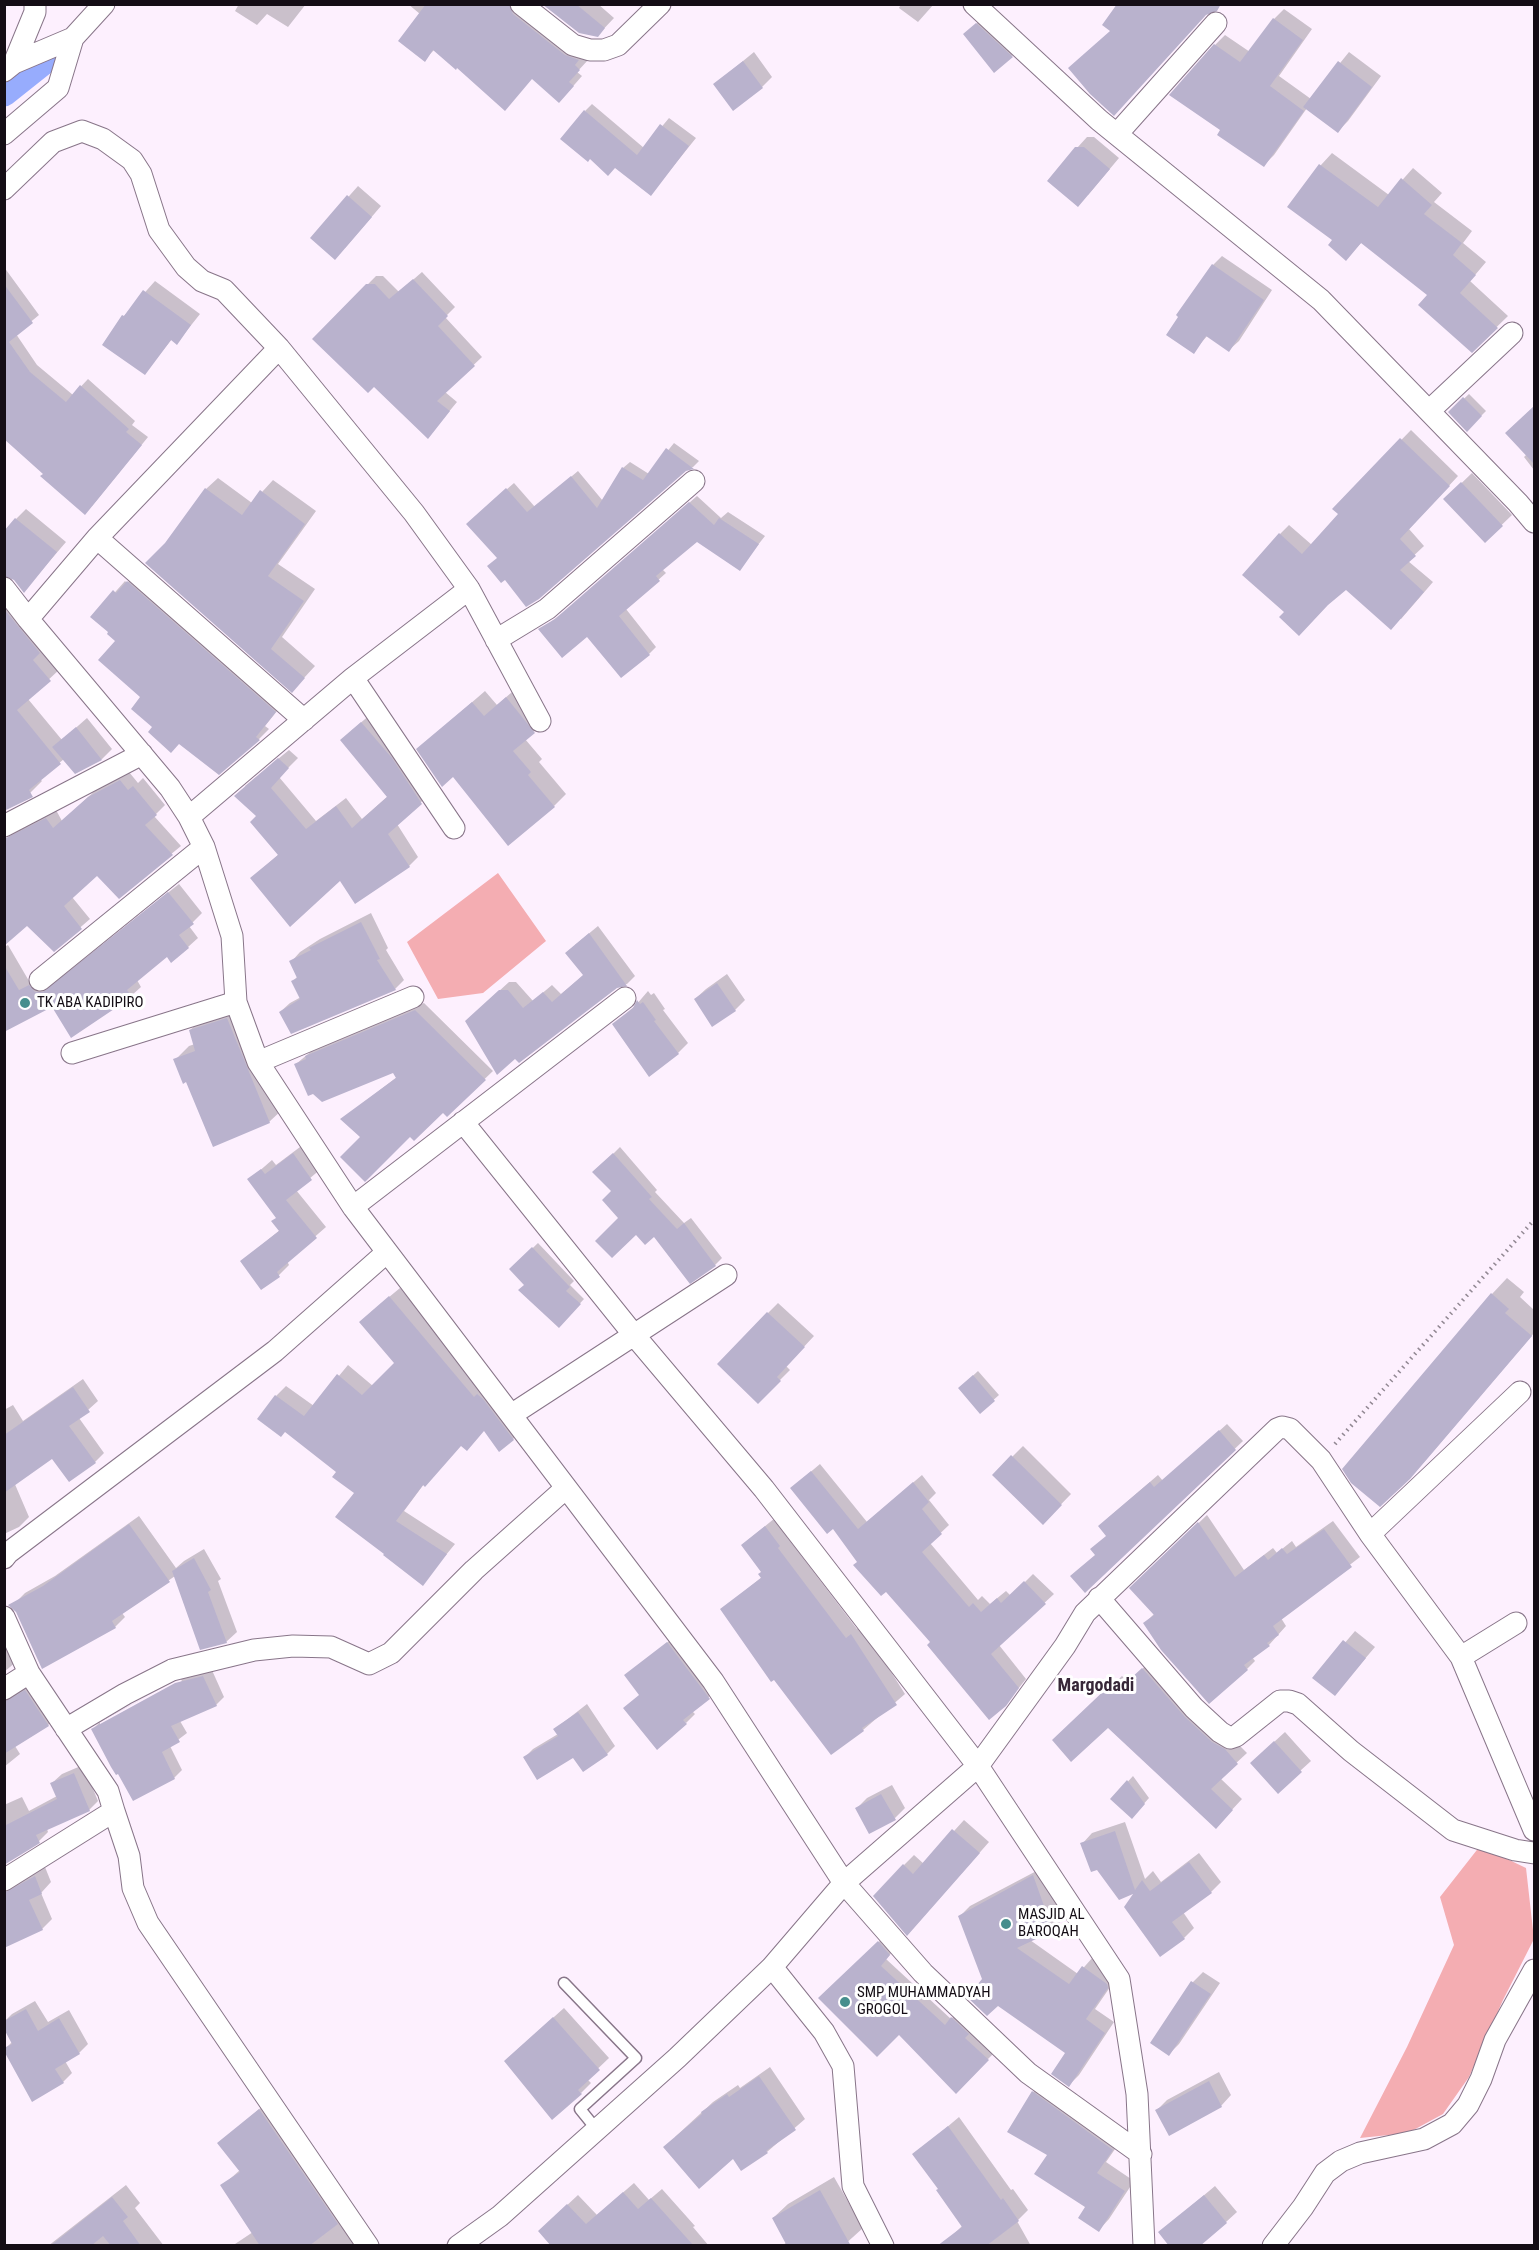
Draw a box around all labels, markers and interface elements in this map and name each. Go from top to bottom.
place label: TK ABA KADIPIRO [37,994,144,1012]
marker: TK ABA KADIPIRO [18,996,32,1010]
district label: Margodadi [1058,1675,1134,1697]
place label: MASJID AL BAROQAH [1018,1906,1085,1941]
marker: MASJID AL BAROQAH [999,1917,1013,1931]
place label: SMP MUHAMMADYAH GROGOL [857,1984,991,2019]
marker: SMP MUHAMMADYAH GROGOL [838,1995,852,2009]

